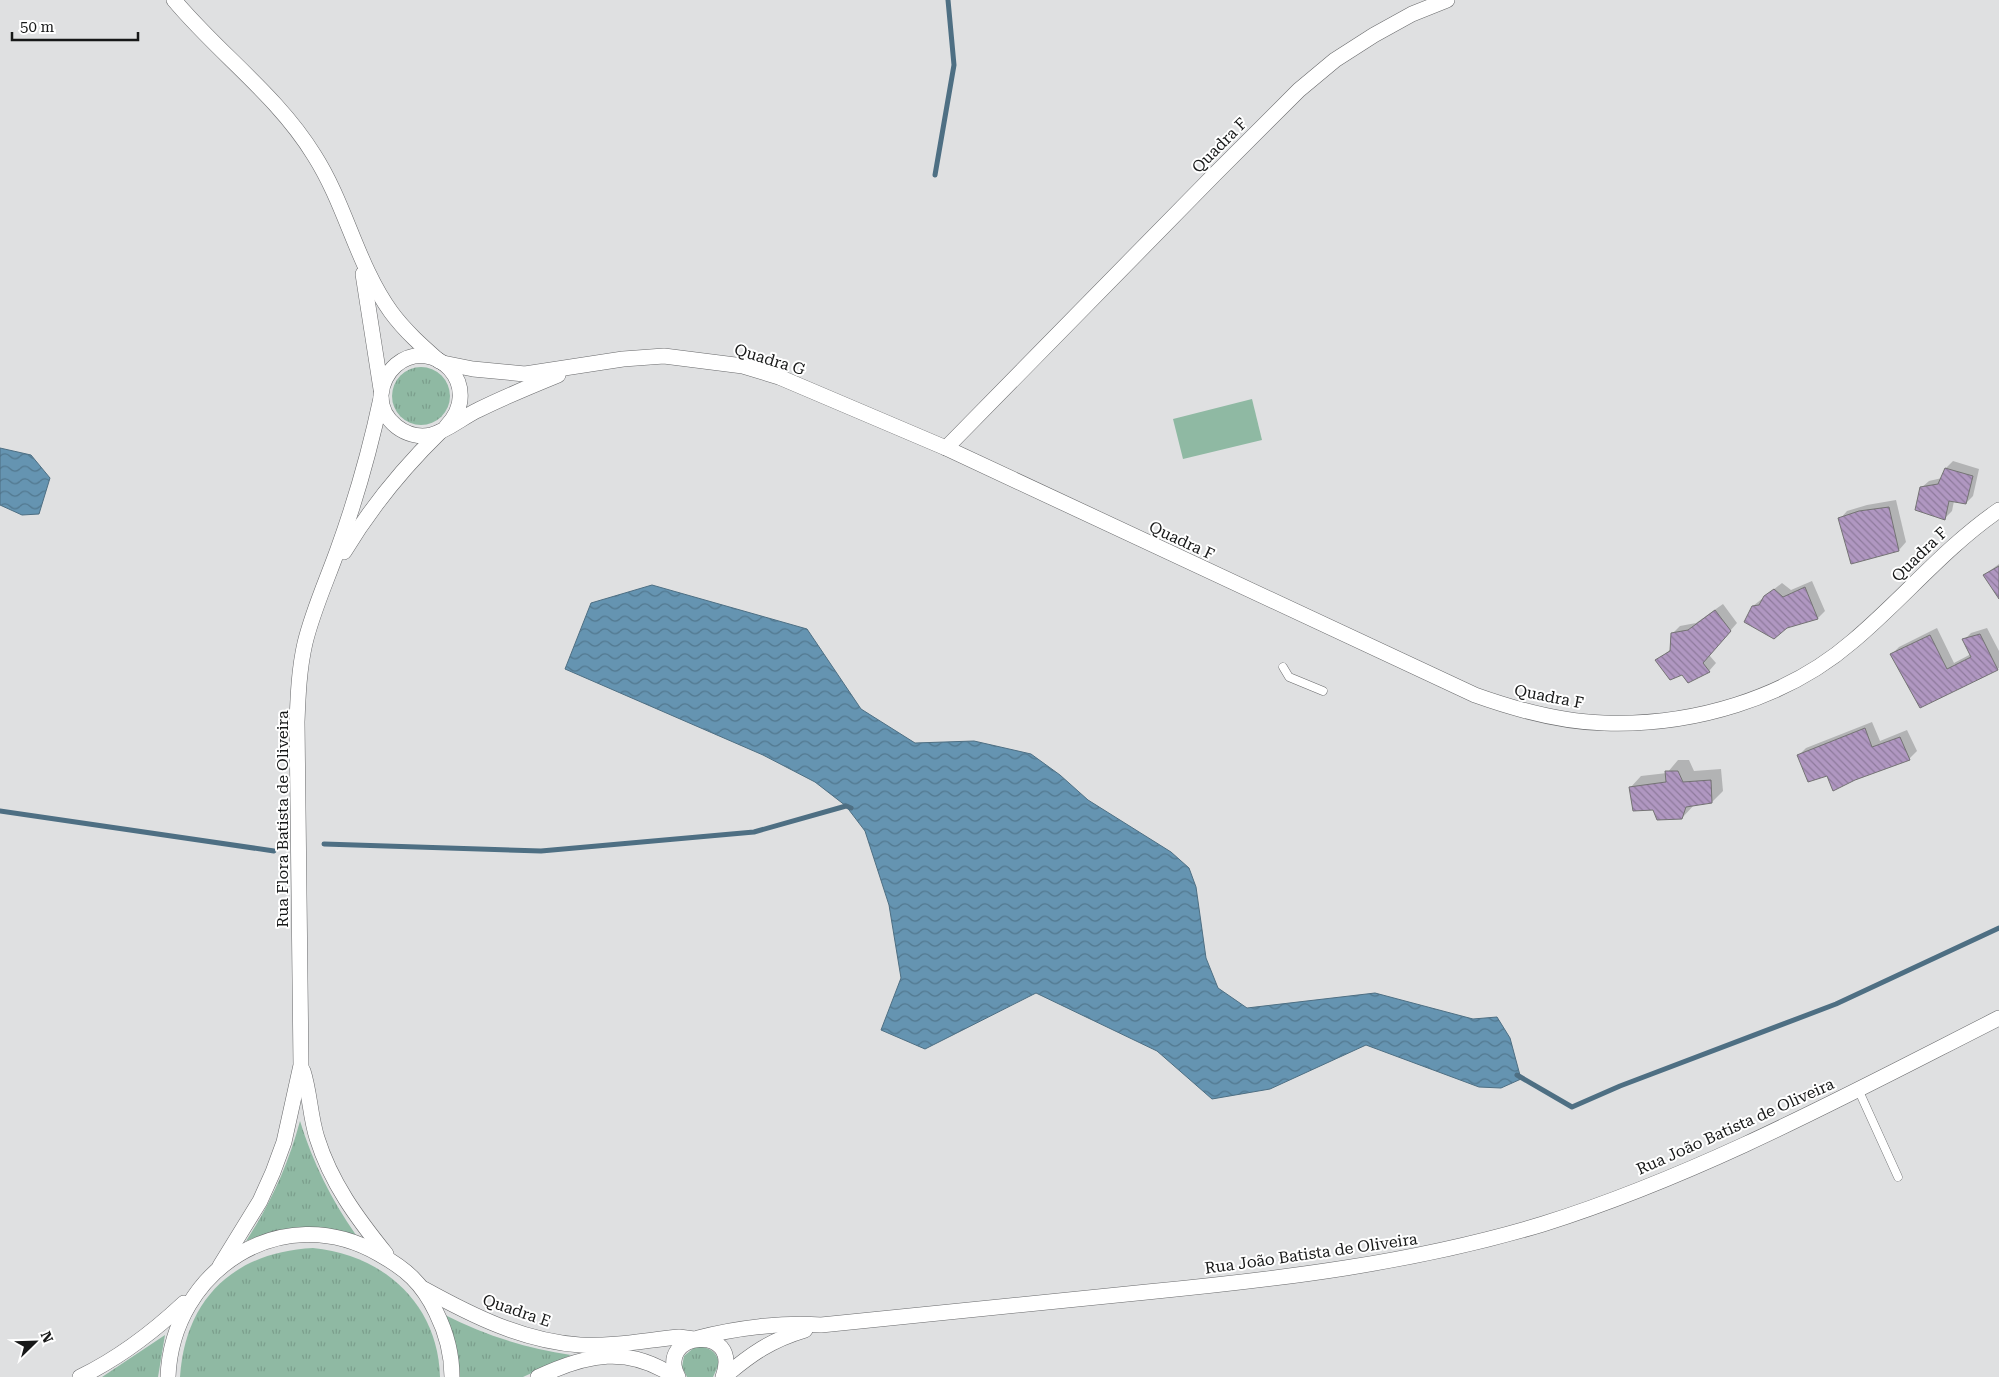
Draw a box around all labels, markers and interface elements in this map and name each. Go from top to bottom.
scale bar [12,10,139,42]
text: 50 m [20,18,55,36]
street label: Quadra F [1188,114,1251,177]
street label: Quadra G [732,340,808,379]
street label: Quadra F [1146,517,1218,564]
street label: Quadra F [1887,523,1951,586]
street label: Quadra F [1513,680,1585,713]
street label: Rua Flora Batista de Oliveira [273,710,292,928]
street label: Rua João Batista de Oliveira [1633,1074,1837,1179]
street label: Rua João Batista de Oliveira [1203,1229,1419,1278]
street label: Quadra E [480,1290,553,1331]
north arrow [10,1317,60,1367]
text: N [37,1329,57,1345]

